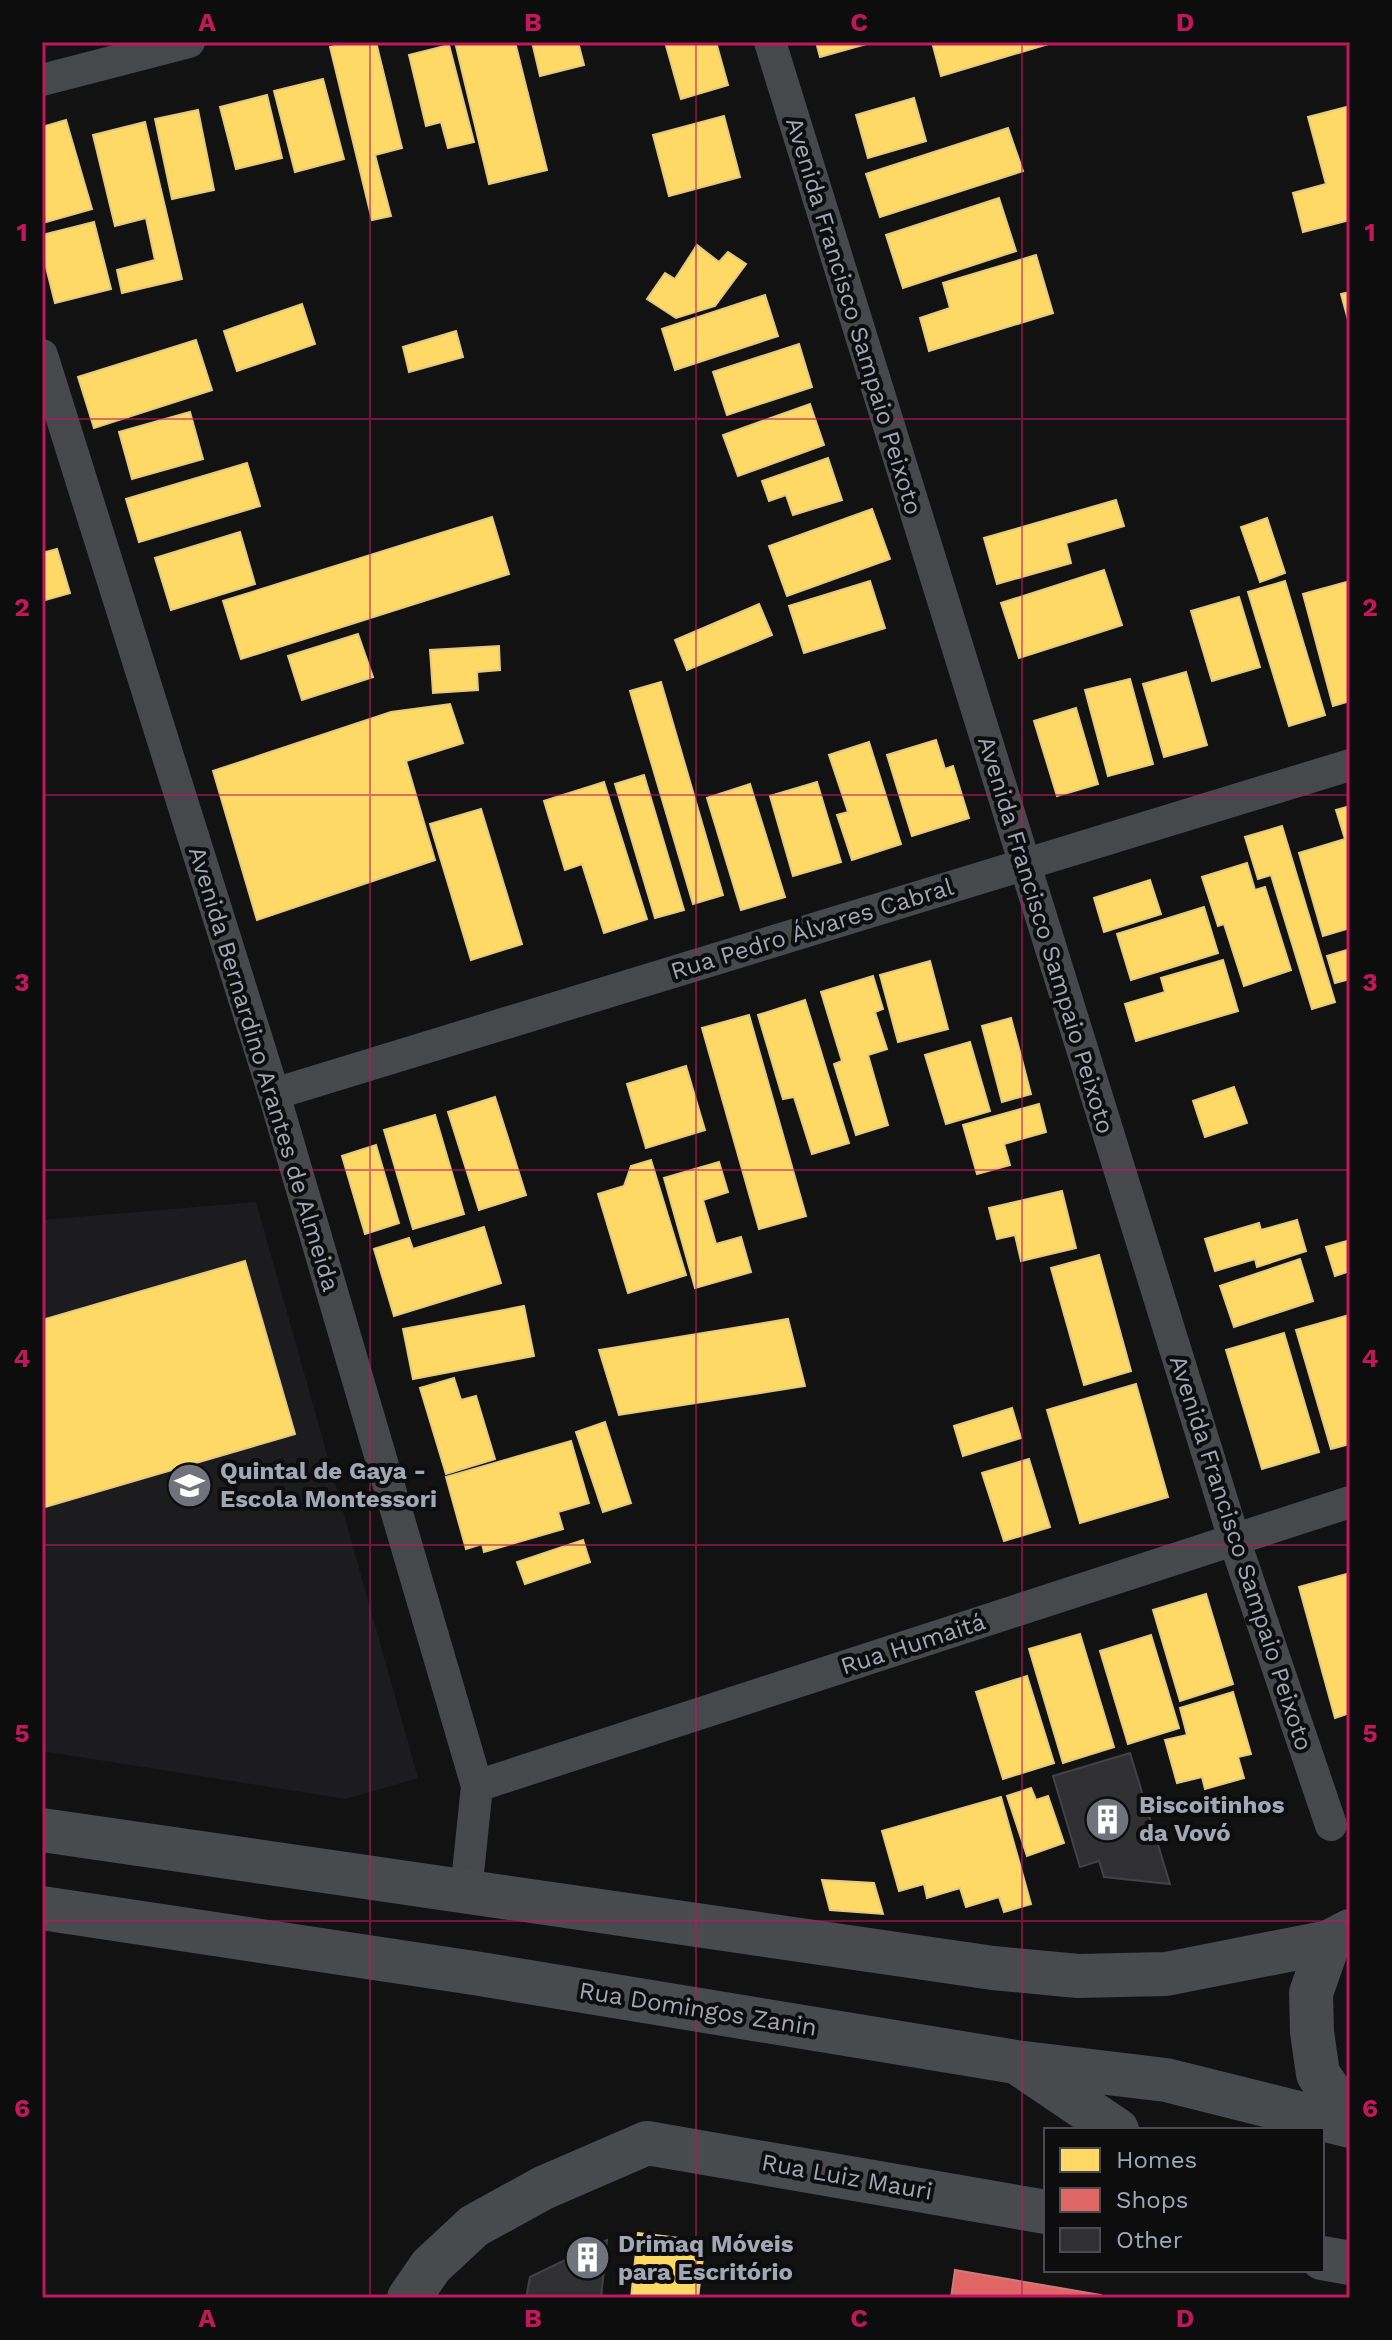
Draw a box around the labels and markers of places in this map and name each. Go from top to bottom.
place label: Quintal de Gaya - Escola Montessori [220,1457,437,1513]
school or university icon: Quintal de Gaya - Escola Montessori [165,1461,213,1509]
place label: Biscoitinhos da Vovó [1139,1791,1285,1847]
building icon: Biscoitinhos da Vovó [1084,1795,1132,1843]
place label: Drimaq Móveis para Escritório [618,2230,794,2286]
building icon: Drimaq Móveis para Escritório [563,2234,611,2282]

